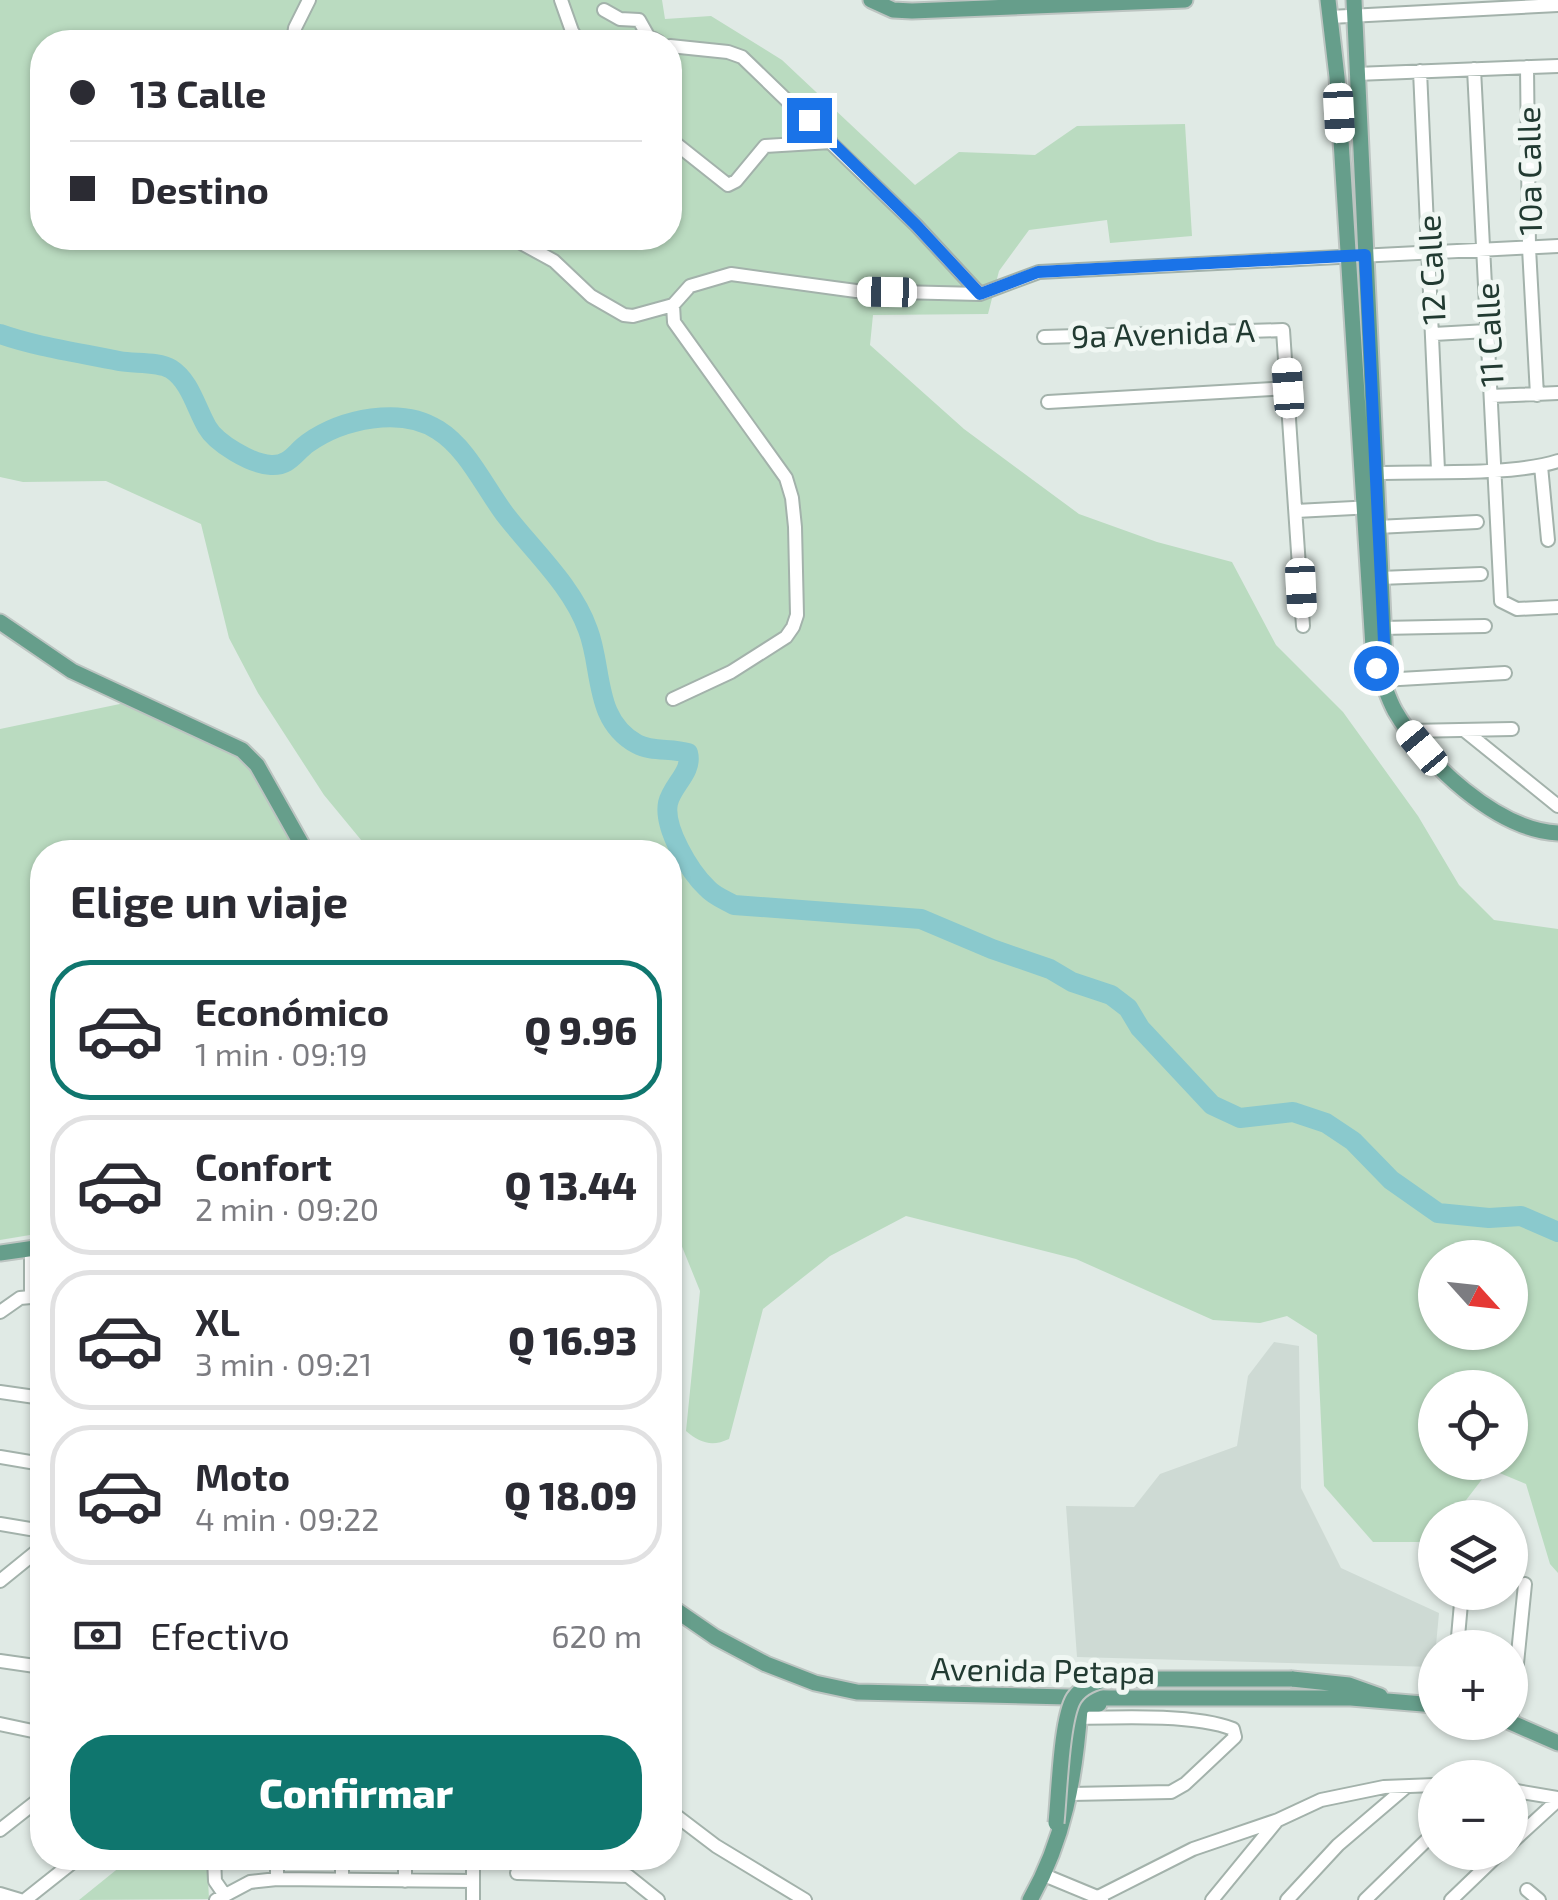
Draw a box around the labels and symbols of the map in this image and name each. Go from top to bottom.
car [1322,82,1356,144]
route end [787,98,832,143]
street label: 10a Calle [1508,106,1548,236]
street label: 12 Calle [1408,214,1452,326]
car [857,276,917,308]
street label: 11 Calle [1466,282,1510,388]
street label: 9a Avenida A [1070,310,1256,354]
car [1271,357,1305,419]
car [1284,557,1318,619]
route start [1354,646,1399,691]
car [1391,715,1453,781]
north arrow [1418,1240,1528,1350]
street label: Avenida Petapa [930,1648,1156,1690]

